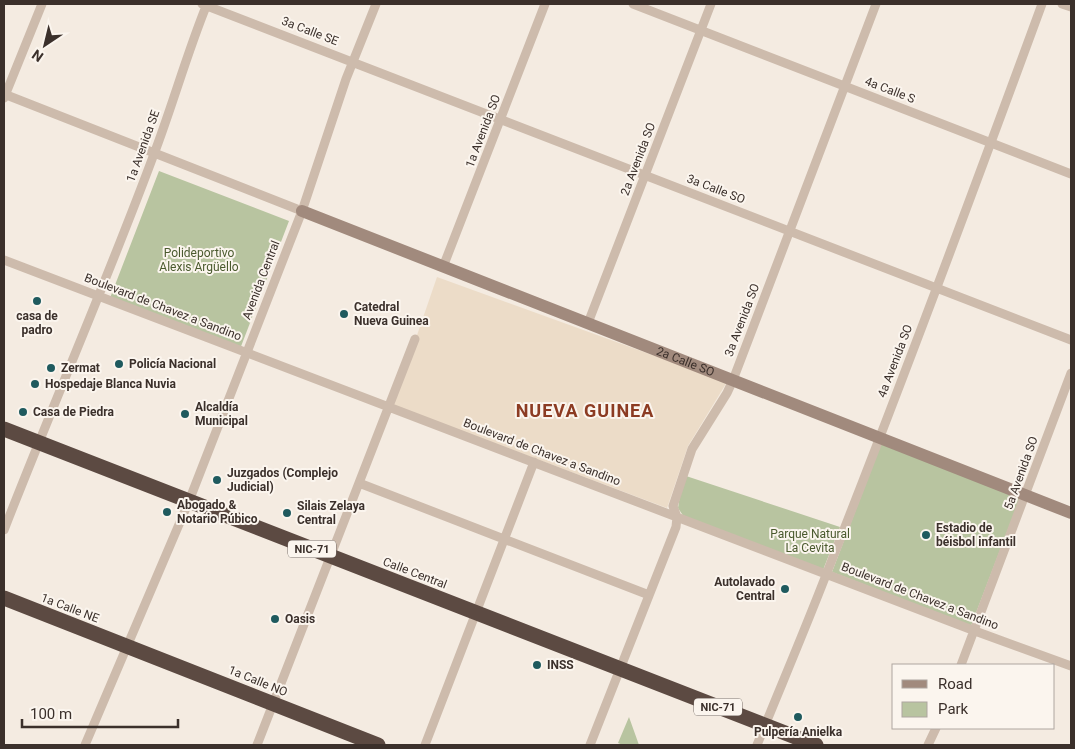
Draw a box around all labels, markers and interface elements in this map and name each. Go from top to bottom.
street label: 3a Calle SE [280,14,341,48]
north arrow [20,20,70,70]
text: N [29,46,46,65]
street label: 4a Calle S [863,74,917,106]
street label: 1a Avenida SO [463,93,503,169]
street label: 1a Avenida SE [123,108,163,184]
street label: 2a Avenida SO [618,121,658,197]
street label: 3a Calle SO [685,172,747,206]
street label: Avenida Central [240,239,282,321]
park label: Polideportivo Alexis Argüello [159,246,239,274]
street label: Boulevard de Chavez a Sandino [83,271,244,344]
street label: 3a Avenida SO [722,282,762,358]
marker: casa de padro [31,295,43,307]
place label: Catedral Nueva Guinea [354,300,429,328]
marker: Catedral Nueva Guinea [338,308,350,320]
place label: casa de padro [16,309,58,337]
street label: 4a Avenida SO [875,323,915,399]
street label: 2a Calle SO [654,344,717,379]
place label: Policía Nacional [129,357,216,371]
marker: Policía Nacional [113,358,125,370]
place label: Zermat [61,361,100,375]
marker: Zermat [45,362,57,374]
place label: Hospedaje Blanca Nuvia [45,377,176,391]
marker: Hospedaje Blanca Nuvia [29,378,41,390]
place label: Alcaldía Municipal [195,400,248,428]
district label: NUEVA GUINEA [516,400,654,421]
place label: Casa de Piedra [33,405,114,419]
marker: Casa de Piedra [17,406,29,418]
marker: Alcaldía Municipal [179,408,191,420]
street label: Boulevard de Chavez a Sandino [462,416,623,489]
street label: 5a Avenida SO [1001,434,1041,512]
place label: Juzgados (Complejo Judicial) [227,466,338,494]
marker: Juzgados (Complejo Judicial) [211,474,223,486]
place label: Abogado & Notario Púbico [177,498,258,526]
place label: Silais Zelaya Central [297,499,366,527]
marker: Abogado & Notario Púbico [161,506,173,518]
marker: Silais Zelaya Central [281,507,293,519]
place label: Estadio de béisbol infantil [936,521,1016,549]
park label: Parque Natural La Cevita [770,527,850,555]
marker: Estadio de béisbol infantil [920,529,932,541]
road number: NIC-71 [288,540,336,558]
street label: Calle Central [381,554,449,592]
street label: Boulevard de Chavez a Sandino [840,560,1001,633]
place label: Autolavado Central [714,575,775,603]
marker: Autolavado Central [779,583,791,595]
street label: 1a Calle NE [39,591,101,626]
place label: Oasis [285,612,315,626]
marker: Oasis [269,613,281,625]
place label: INSS [547,658,574,672]
marker: INSS [531,659,543,671]
street label: 1a Calle NO [226,663,290,699]
legend [892,664,1055,729]
text: Road [938,675,972,693]
scale bar [22,696,179,728]
road number: NIC-71 [694,699,742,716]
text: Park [938,700,969,718]
text: 100 m [30,705,72,723]
marker: Pulpería Anielka [792,711,804,723]
place label: Pulpería Anielka [754,725,843,739]

